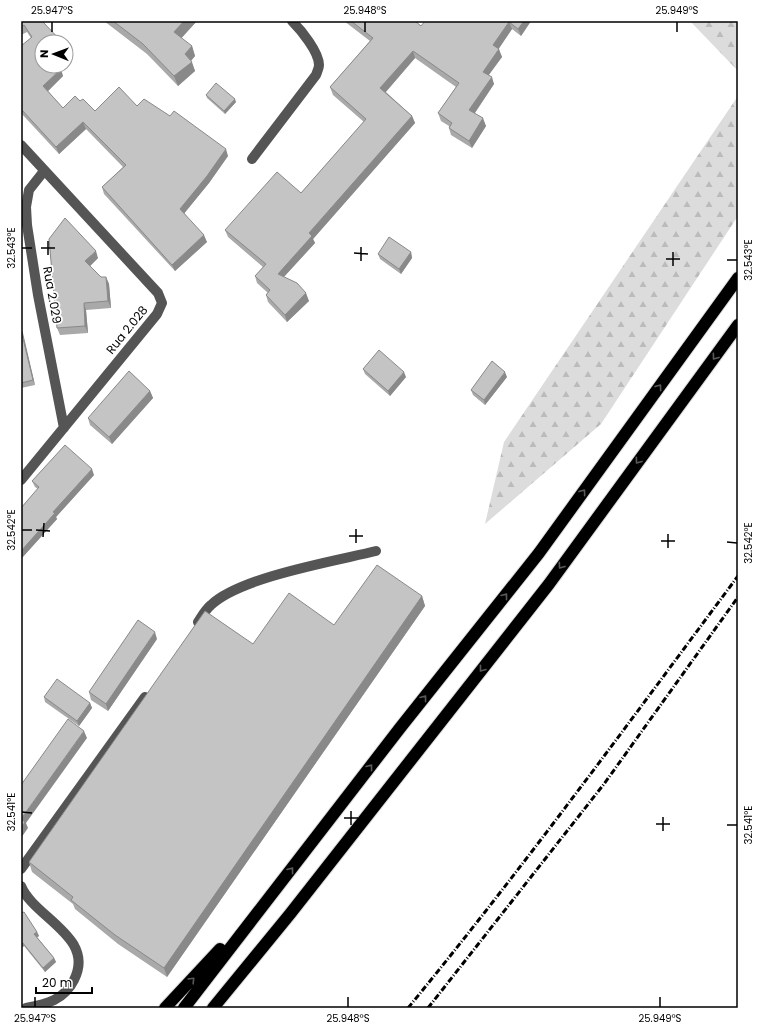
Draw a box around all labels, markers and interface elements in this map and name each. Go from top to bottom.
text: 25.947°S [31,3,73,18]
text: 25.948°S [344,3,387,18]
text: 25.949°S [656,3,699,18]
north arrow [34,34,74,74]
text: N [36,50,52,58]
text: 32.543°E [4,227,19,269]
text: 32.543°E [741,239,756,281]
street label: Rua 2.029 [39,265,66,325]
street label: Rua 2.028 [102,302,151,357]
one-way arrow [713,352,720,359]
one-way arrow [654,384,661,391]
one-way arrow [636,457,643,464]
one-way arrow [578,489,586,496]
text: 32.542°E [4,509,19,551]
text: 32.542°E [741,522,756,564]
one-way arrow [559,562,566,569]
one-way arrow [500,593,507,600]
one-way arrow [480,665,487,672]
one-way arrow [419,695,426,702]
one-way arrow [365,764,372,771]
text: 32.541°E [4,793,19,831]
text: 32.541°E [741,806,756,844]
one-way arrow [286,867,293,874]
scale bar [36,969,92,995]
text: 20 m [42,974,72,991]
one-way arrow [187,977,194,985]
text: 25.947°S [14,1011,56,1026]
text: 25.948°S [327,1011,370,1026]
text: 25.949°S [639,1011,682,1026]

